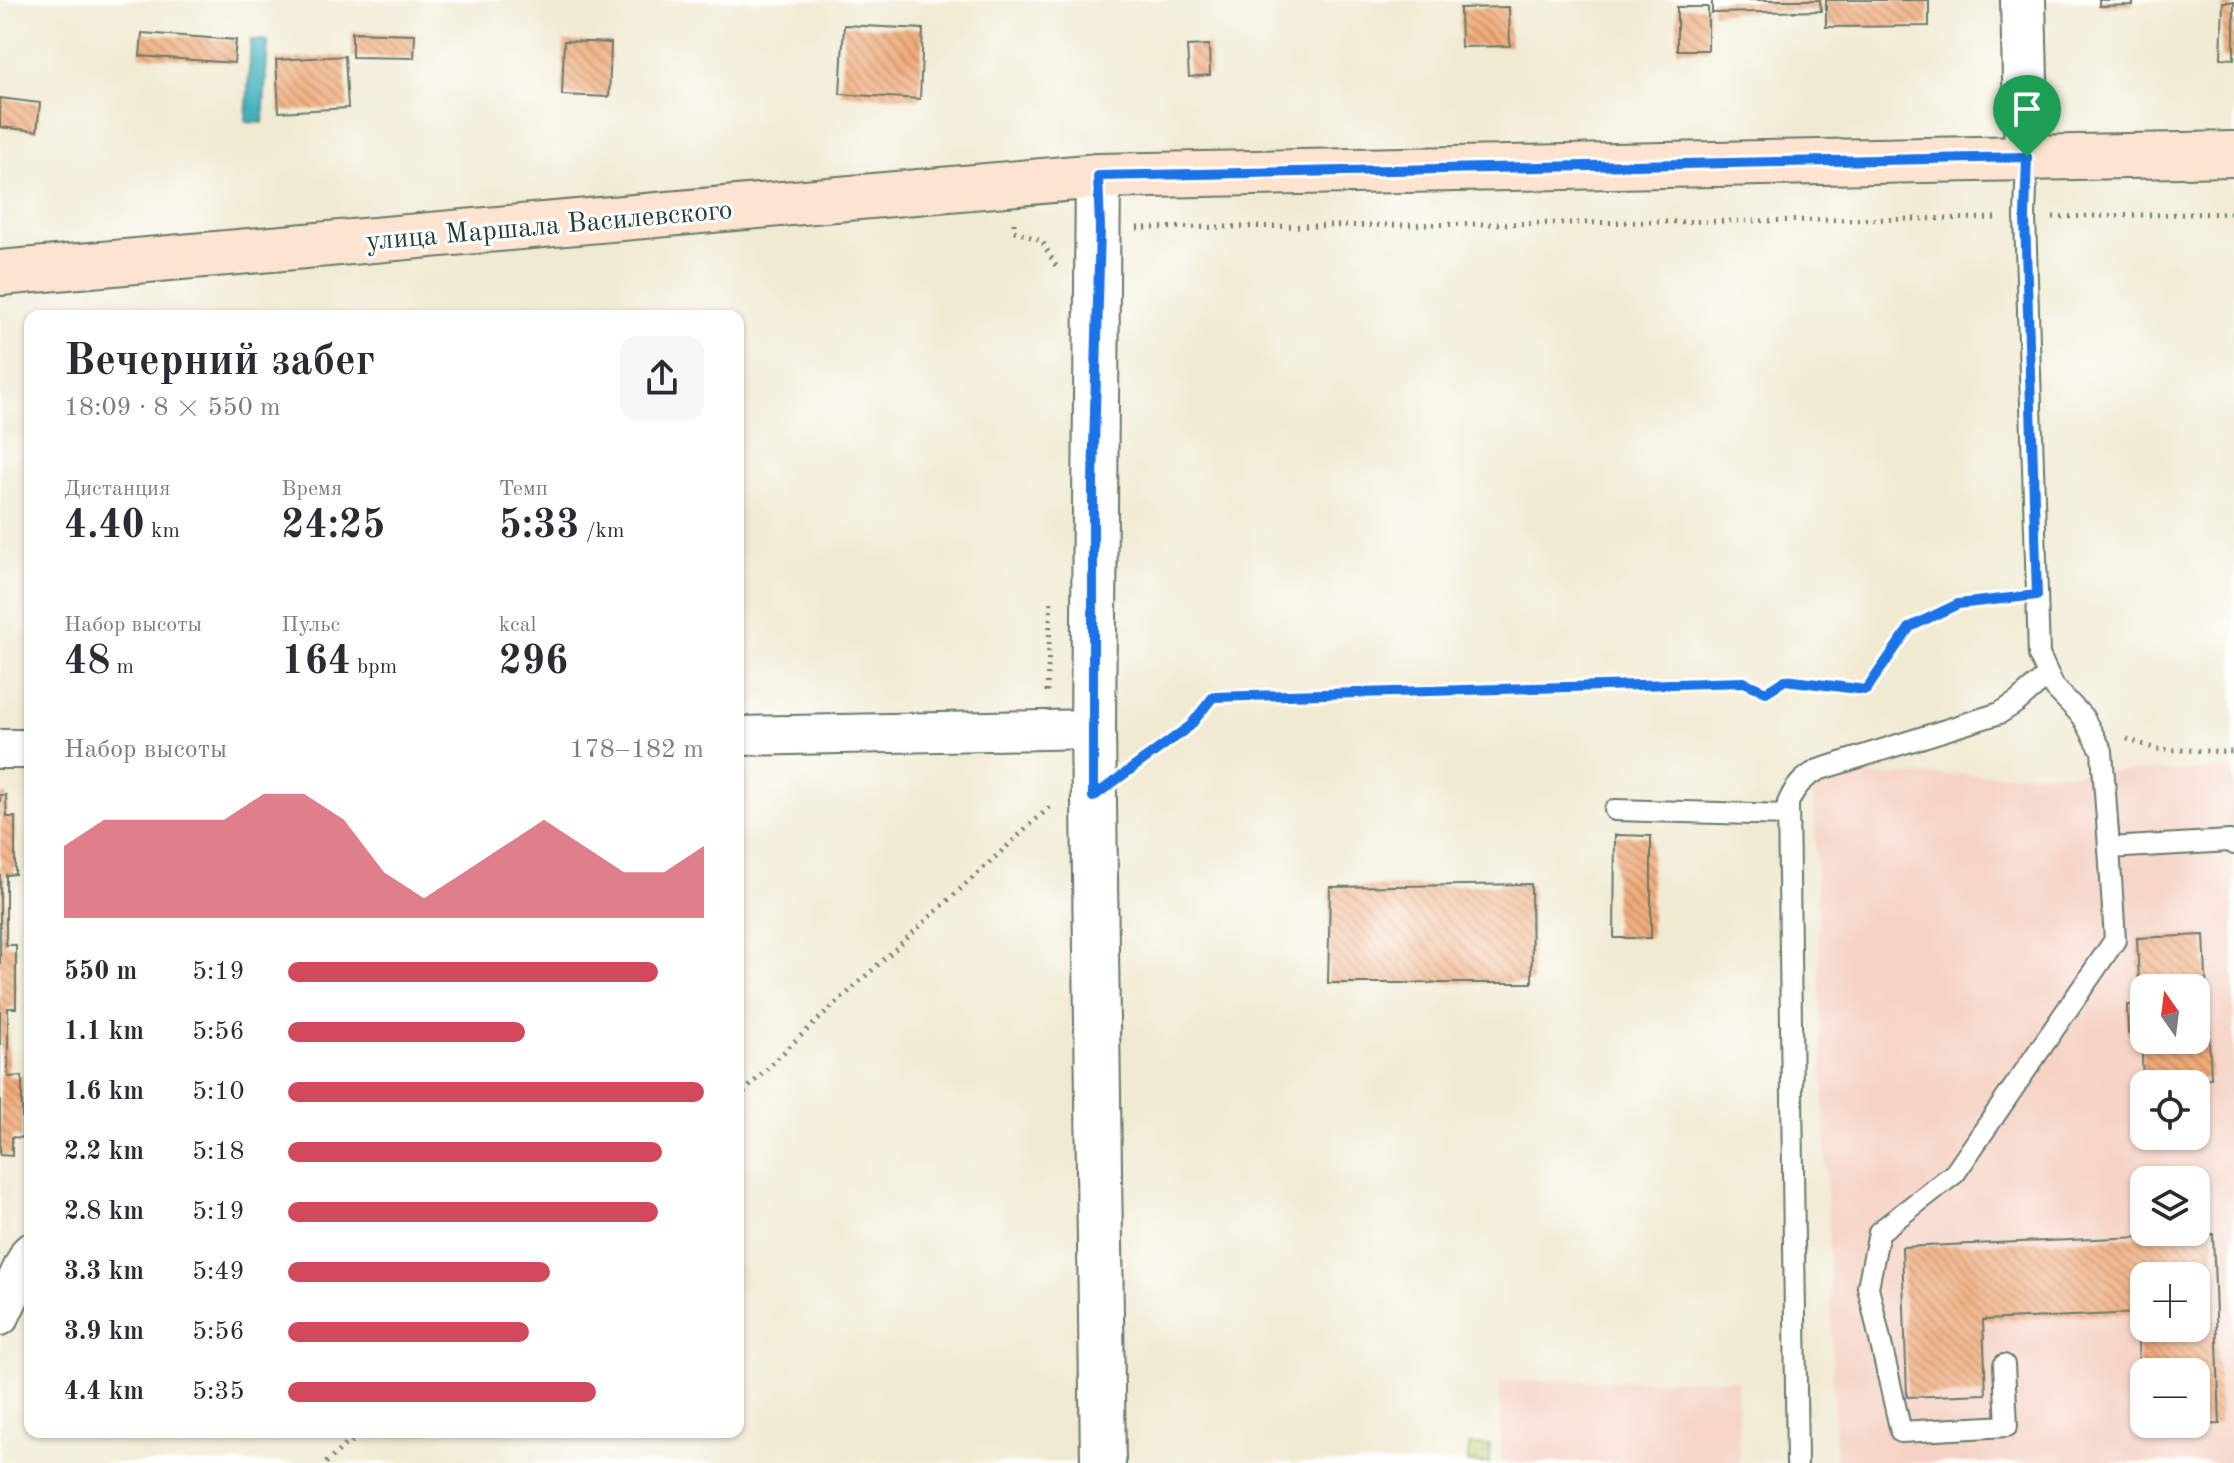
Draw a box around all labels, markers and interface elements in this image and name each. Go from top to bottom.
pin [1993,75,2061,157]
icon: arrive [2005,87,2049,131]
street label: улица Маршала Василевского [365,197,734,257]
button: share [620,336,704,420]
text: Вечерний забег [64,340,375,384]
text: 18:09 · 8 × 550 m [64,395,281,421]
text: Дистанция [64,478,170,500]
text: Время [281,478,342,500]
text: Темп [499,478,548,500]
text: 4.40 [64,507,145,547]
text: 24:25 [281,507,385,547]
text: 5:33 [499,507,579,547]
text: km [145,520,180,542]
text: /km [579,520,624,542]
text: Набор высоты [64,614,202,636]
text: Пульс [281,614,340,636]
text: kcal [499,614,537,636]
text: 48 [64,643,110,683]
text: 164 [281,643,351,683]
text: 296 [499,643,568,683]
text: m [110,656,134,678]
text: bpm [351,656,397,678]
text: Набор высоты [64,737,227,763]
text: 178–182 m [569,737,704,763]
text: 550 m [64,959,137,985]
text: 5:19 [192,959,245,985]
north arrow [2130,974,2210,1054]
map controls [2130,974,2210,1438]
text: 1.1 km [64,1019,144,1045]
text: 5:56 [192,1019,245,1045]
button: locate [2130,1070,2210,1150]
text: 1.6 km [64,1079,144,1105]
text: 5:10 [192,1079,245,1105]
text: 2.2 km [64,1139,144,1165]
text: 5:18 [192,1139,245,1165]
button: layers [2130,1166,2210,1246]
text: 2.8 km [64,1199,144,1225]
text: 5:19 [192,1199,245,1225]
text: 3.3 km [64,1259,144,1285]
text: 5:49 [192,1259,245,1285]
button: + [2130,1262,2210,1342]
text: 3.9 km [64,1319,144,1345]
text: 5:56 [192,1319,245,1345]
button: − [2130,1358,2210,1438]
text: 4.4 km [64,1379,144,1405]
text: 5:35 [192,1379,245,1405]

